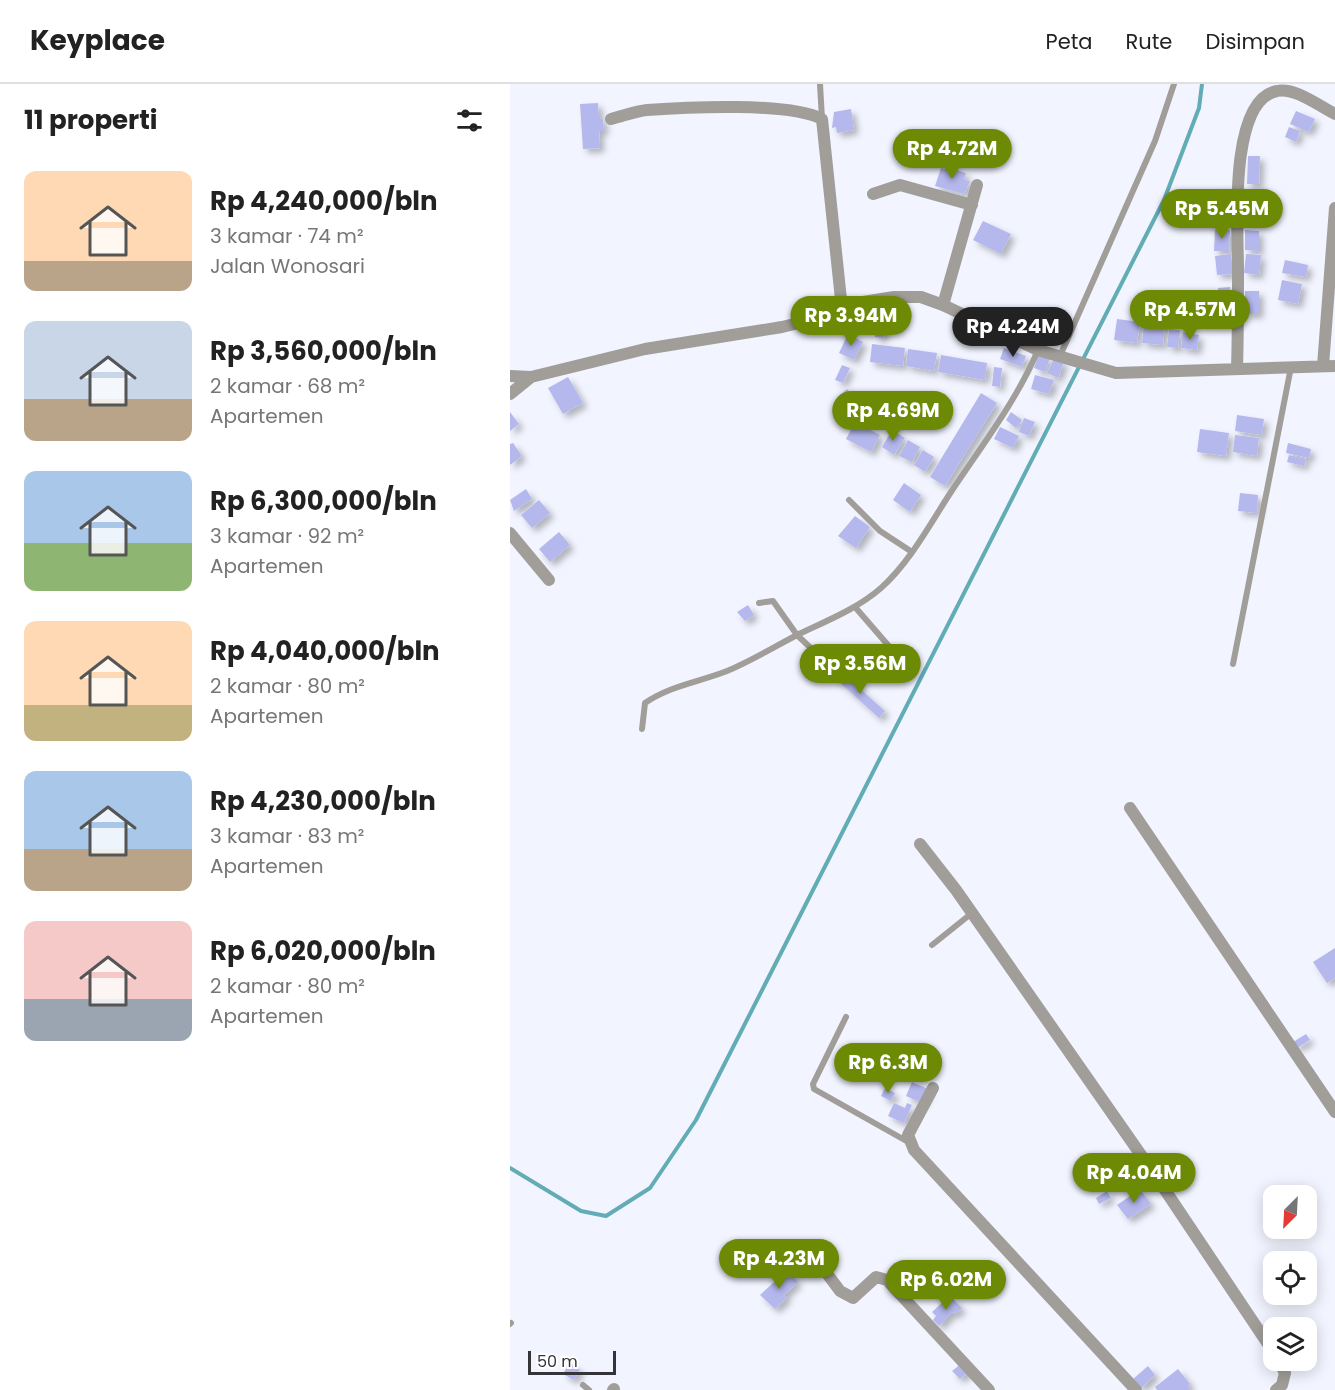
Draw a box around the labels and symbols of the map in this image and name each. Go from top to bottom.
pin: Rp 4.72M [890,129,1014,180]
pin: Rp 5.45M [1160,189,1284,240]
pin: Rp 4.57M [1128,290,1252,341]
pin: Rp 3.94M [789,296,913,347]
pin: Rp 4.24M [951,307,1075,358]
pin: Rp 4.69M [831,391,955,442]
pin: Rp 3.56M [798,644,922,695]
pin: Rp 6.3M [833,1043,943,1094]
pin: Rp 4.04M [1072,1153,1196,1204]
north arrow [1263,1185,1317,1239]
pin: Rp 4.23M [717,1239,841,1290]
pin: Rp 6.02M [884,1260,1008,1311]
scale bar [528,1348,616,1376]

